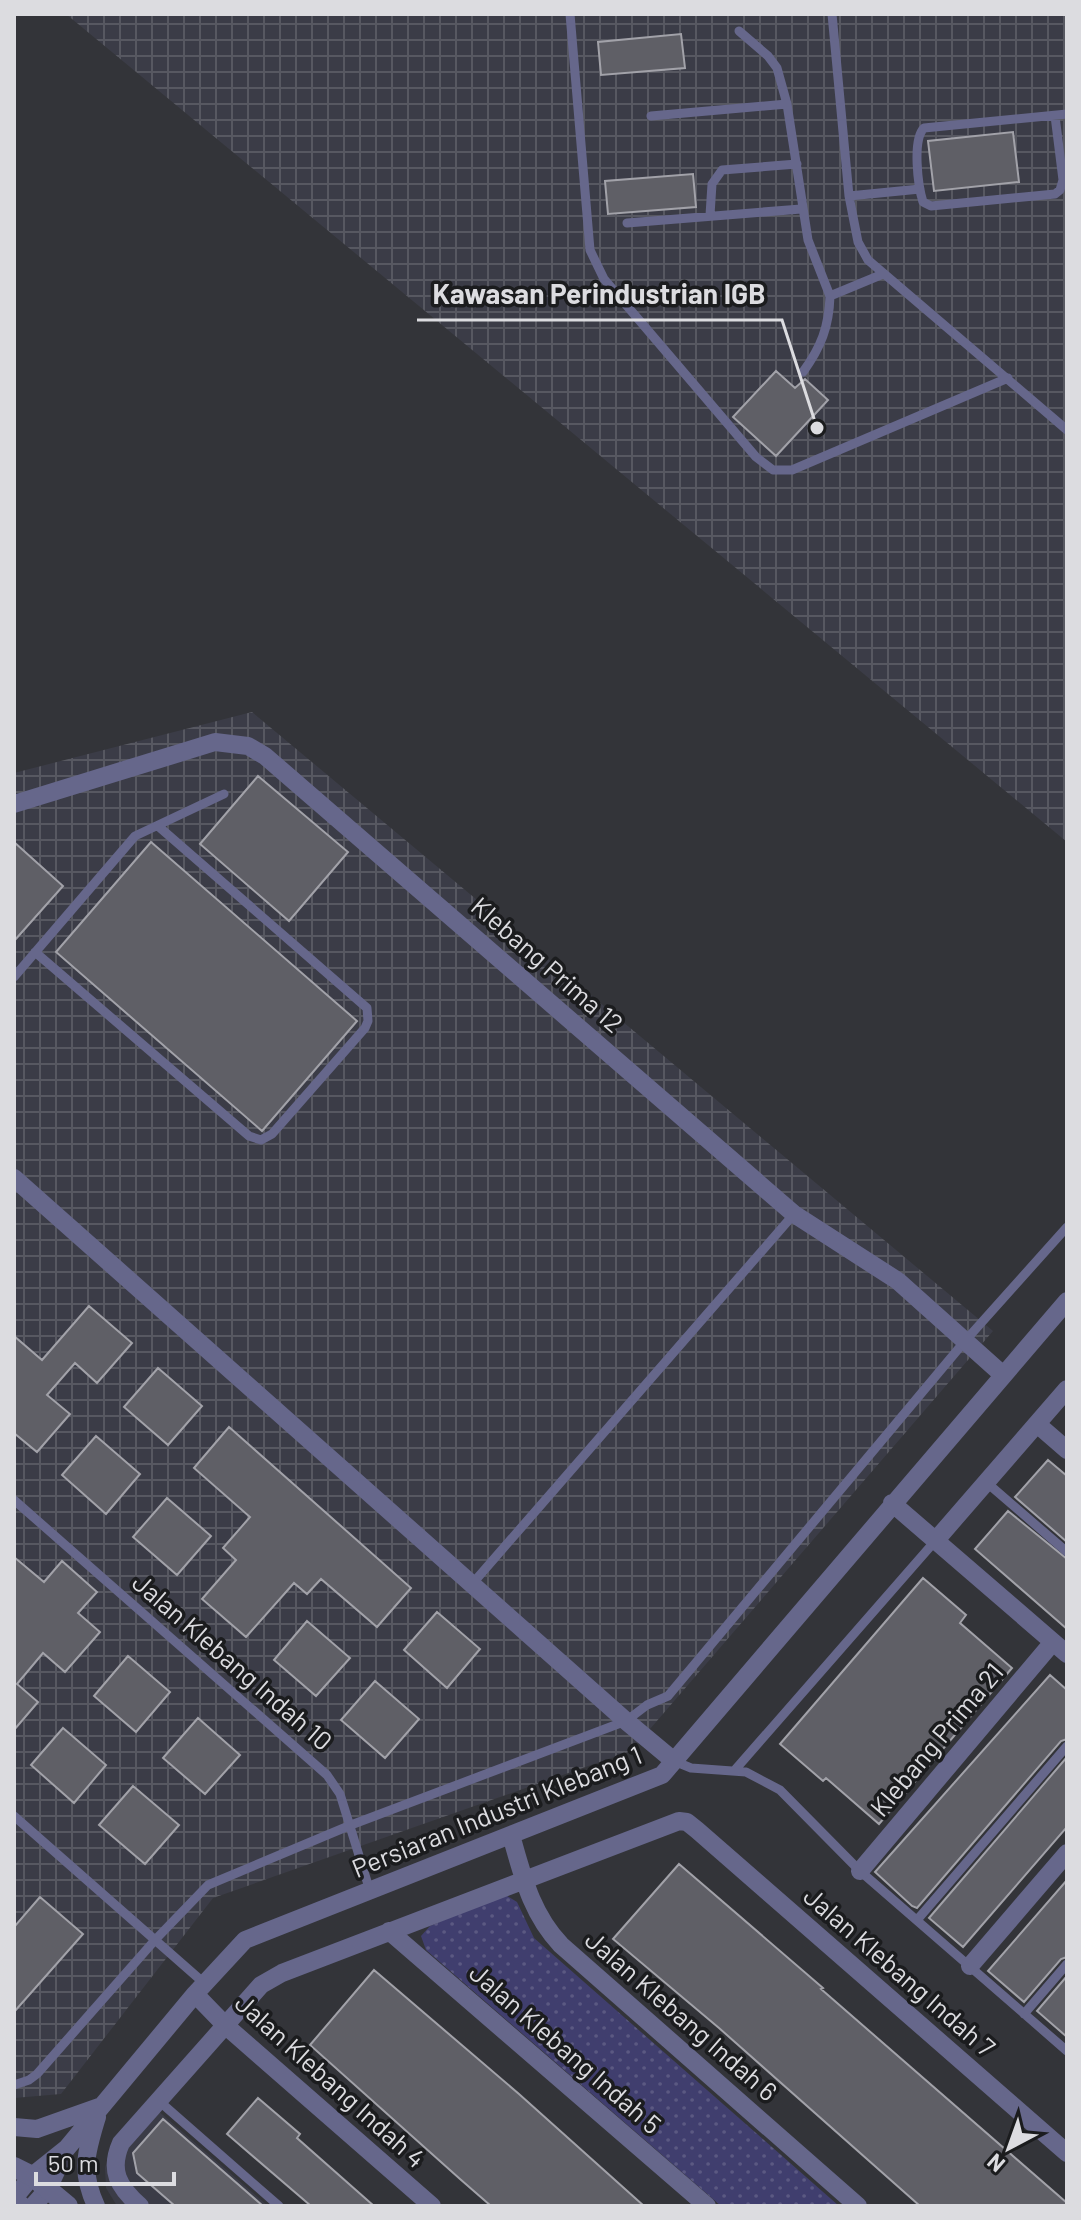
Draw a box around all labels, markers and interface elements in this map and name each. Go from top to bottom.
callout: Kawasan Perindustrian IGB [417,268,782,320]
text: Kawasan Perindustrian IGB [432,276,766,310]
street label: Klebang Prima 12 [466,890,630,1038]
street label: Jalan Klebang Indah 10 [127,1566,339,1756]
street label: Klebang Prima 21 [863,1656,1009,1822]
street label: Persiaran Industri Klebang 1 [347,1738,646,1883]
street label: Jalan Klebang Indah 7 [798,1880,1002,2062]
street label: Jalan Klebang Indah 6 [580,1923,784,2107]
street label: Jalan Klebang Indah 5 [464,1956,668,2140]
street label: Jalan Klebang Indah 4 [230,1987,432,2173]
north arrow [969,2108,1049,2188]
scale bar [36,2136,174,2186]
text: 50 m [48,2148,99,2177]
text: N [981,2149,1009,2178]

